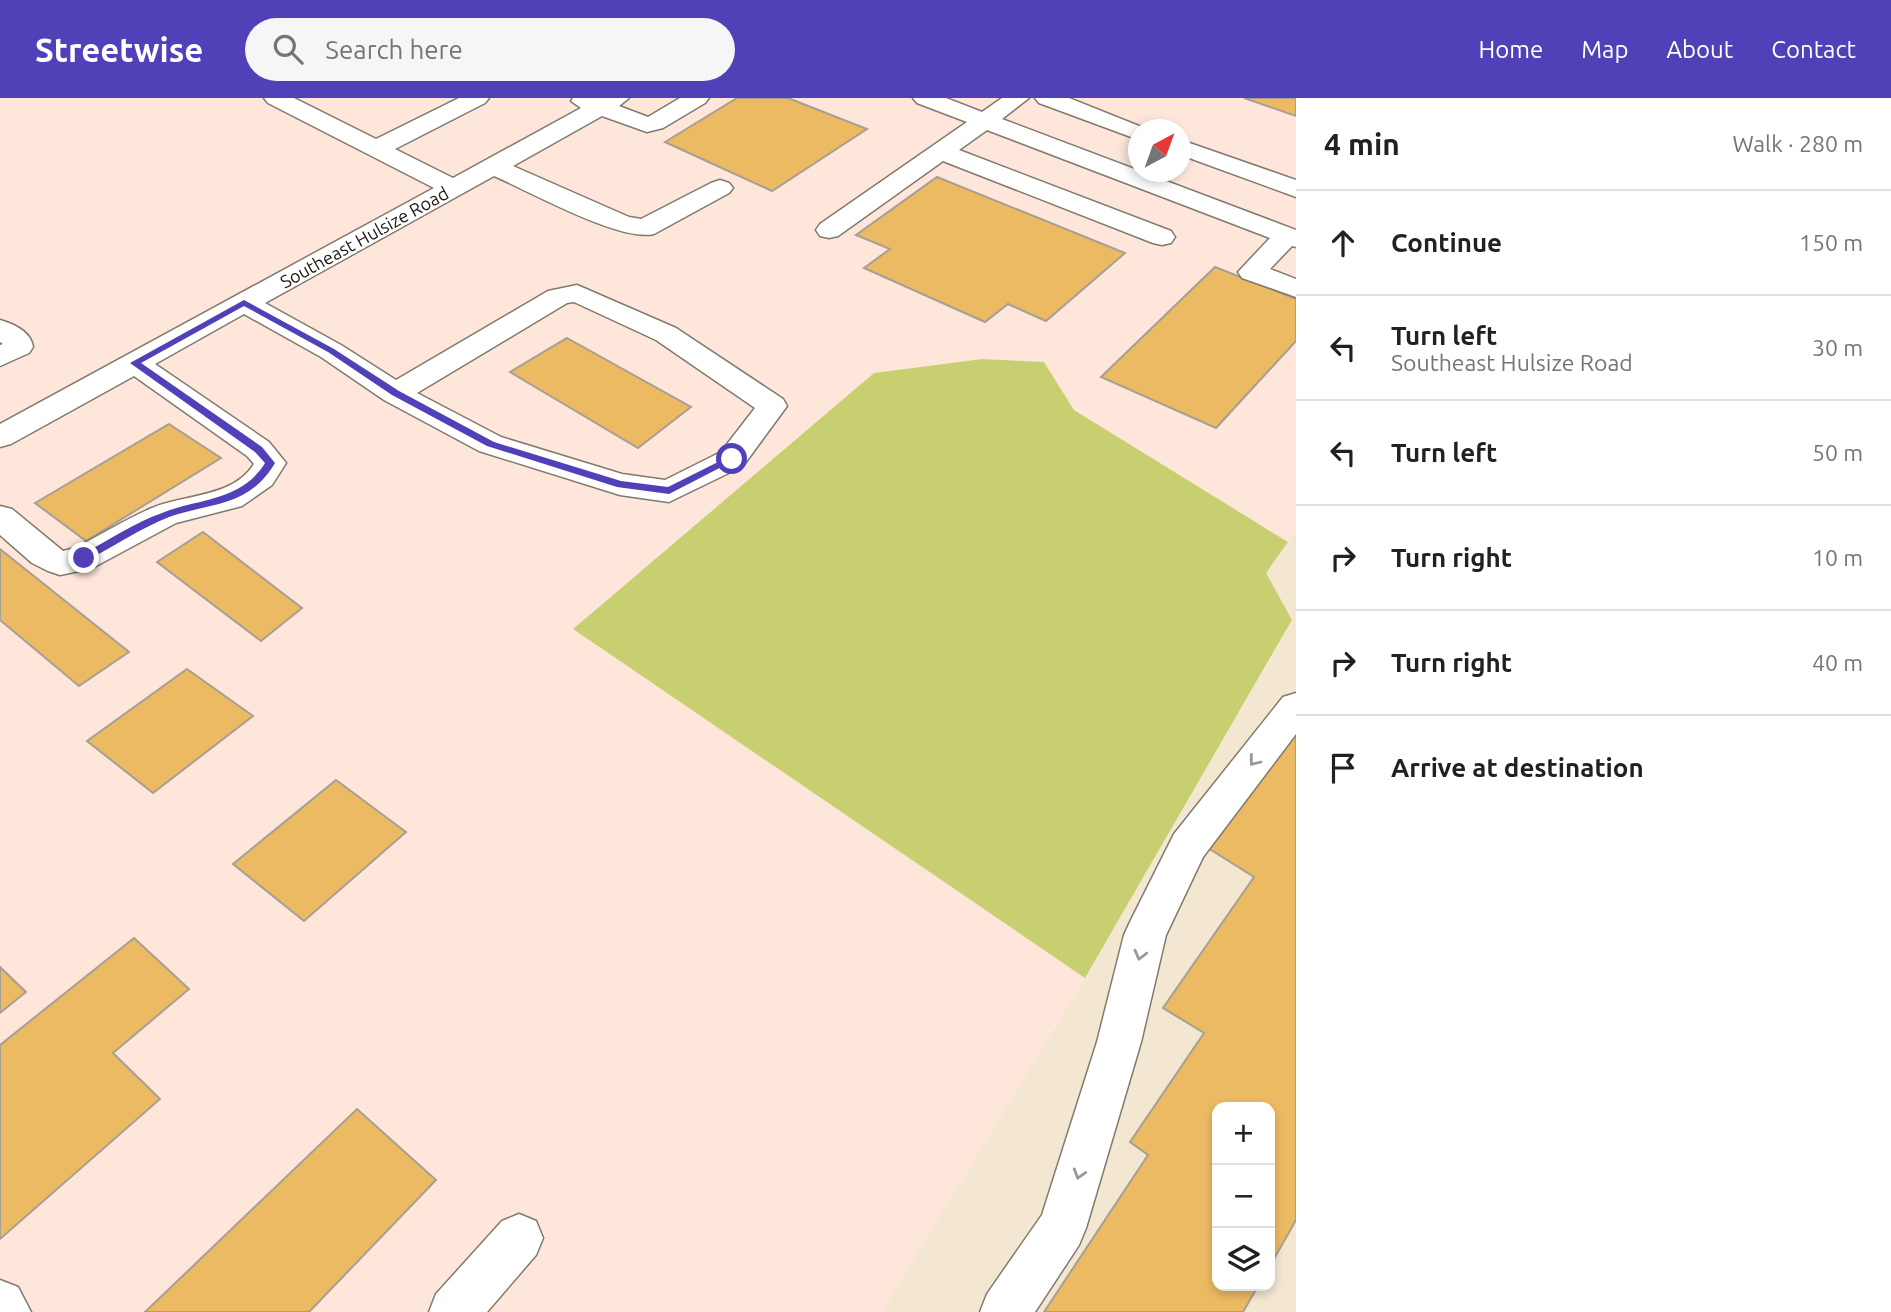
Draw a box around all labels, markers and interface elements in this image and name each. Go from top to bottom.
search box [245,18,735,81]
icon: search [269,30,307,68]
text: Streetwise [35,31,203,68]
text: Search here [325,35,463,64]
text: Home [1478,36,1543,63]
text: Map [1581,36,1628,63]
text: About [1666,36,1733,63]
text: Contact [1771,36,1856,63]
north arrow [1128,119,1191,182]
text: 4 min [1324,127,1400,161]
text: Walk · 280 m [1732,131,1863,156]
street label: Southeast Hulsize Road [276,182,452,292]
icon: ahead [1324,224,1362,262]
text: Continue [1391,228,1502,257]
text: 150 m [1799,230,1863,255]
text: Turn left [1391,321,1497,350]
icon: left [1324,329,1362,367]
text: 30 m [1812,335,1863,360]
text: Southeast Hulsize Road [1391,350,1633,375]
icon: left [1324,434,1362,472]
text: Turn left [1391,438,1497,467]
text: 50 m [1812,440,1863,465]
route start [716,443,747,474]
icon: right [1324,539,1362,577]
route end [68,542,99,573]
text: Turn right [1391,543,1512,572]
text: 10 m [1812,545,1863,570]
icon: right [1324,644,1362,682]
text: Turn right [1391,648,1512,677]
text: 40 m [1812,650,1863,675]
icon: arrive [1324,749,1362,787]
one-way arrow [1250,753,1263,765]
text: Arrive at destination [1391,753,1644,782]
one-way arrow [1134,949,1148,961]
map controls [1212,1102,1275,1291]
button: + [1212,1102,1275,1165]
button: − [1212,1165,1275,1228]
one-way arrow [1072,1168,1087,1180]
button: layers [1212,1228,1275,1291]

